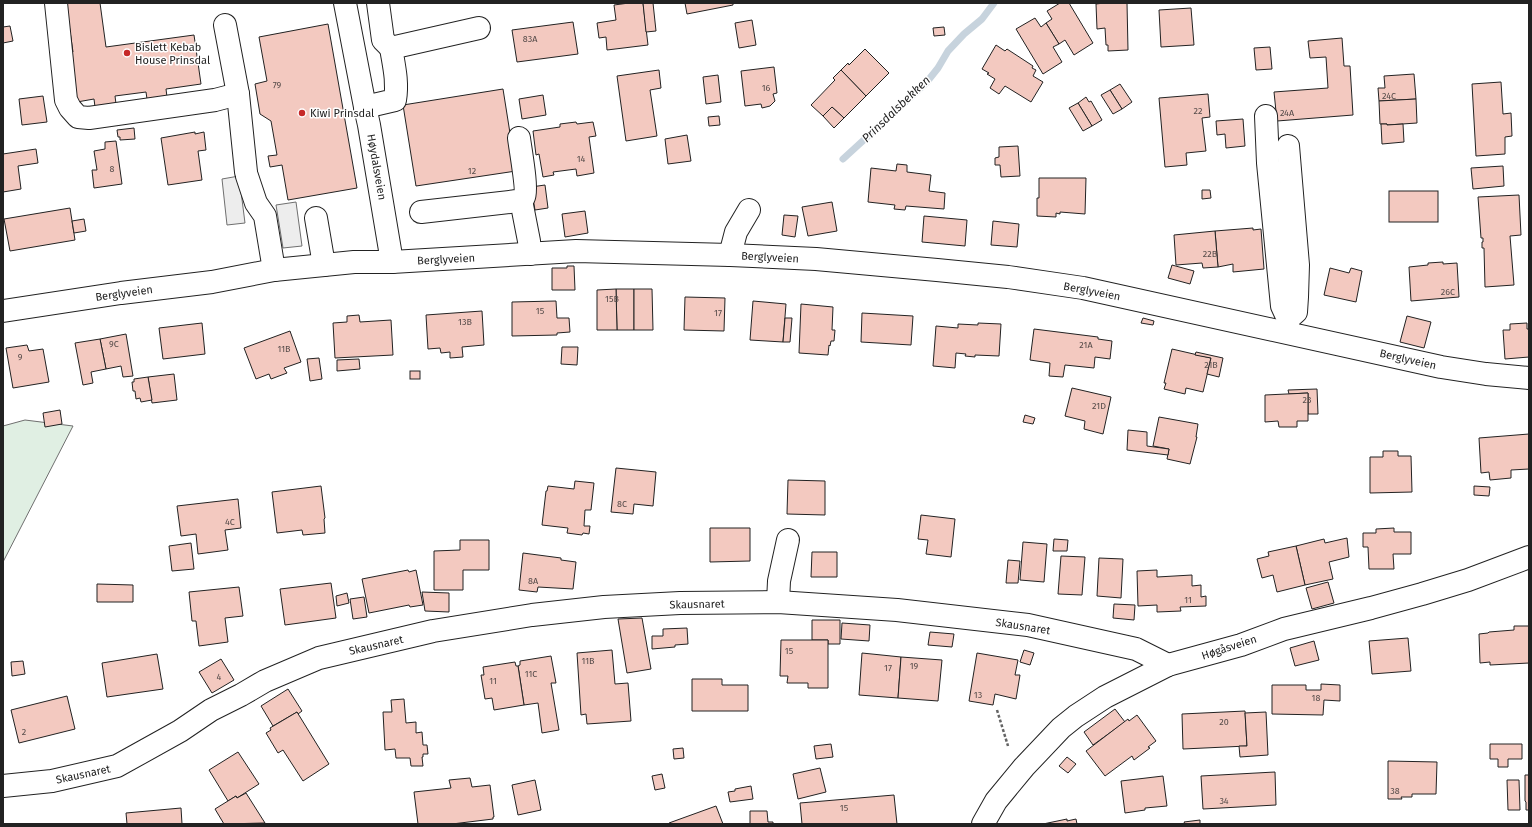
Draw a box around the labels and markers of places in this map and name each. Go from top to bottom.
place label: Bislett Kebab House Prinsdal [135,41,210,67]
marker: Bislett Kebab House Prinsdal [122,48,132,58]
place label: Kiwi Prinsdal [310,107,374,120]
marker: Kiwi Prinsdal [297,108,307,118]

